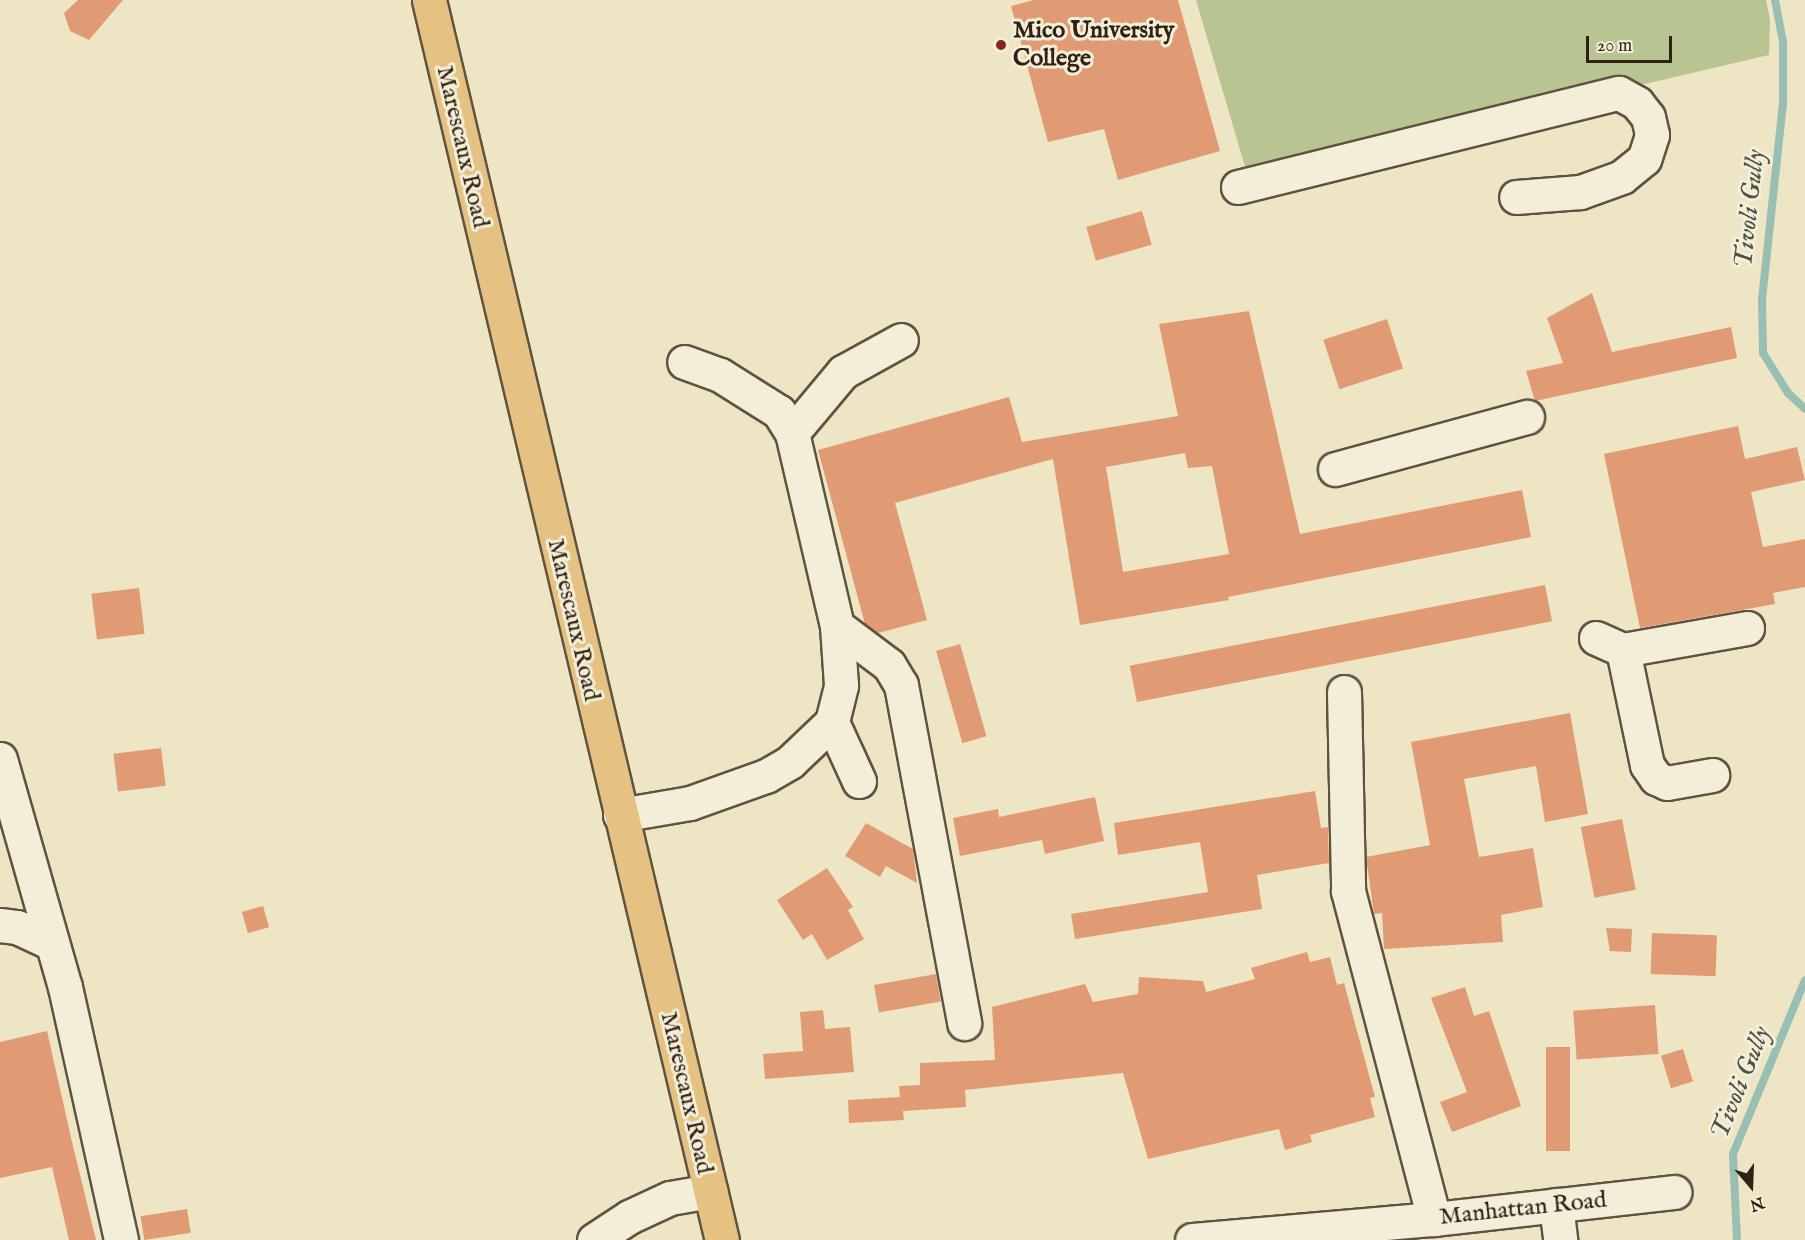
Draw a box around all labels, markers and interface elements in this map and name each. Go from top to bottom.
place label: Mico University College [1013,17,1174,73]
scale bar [1589,24,1674,62]
text: 20 m [1597,35,1632,58]
marker: Mico University College [994,38,1008,52]
street label: Marescaux Road [429,63,495,231]
water label: Tivoli Gully [1728,148,1772,270]
street label: Marescaux Road [540,536,606,704]
street label: Marescaux Road [653,1009,719,1177]
water label: Tivoli Gully [1704,1022,1778,1144]
north arrow [1721,1156,1781,1216]
street label: Manhattan Road [1438,1186,1608,1232]
text: N [1747,1191,1767,1215]

